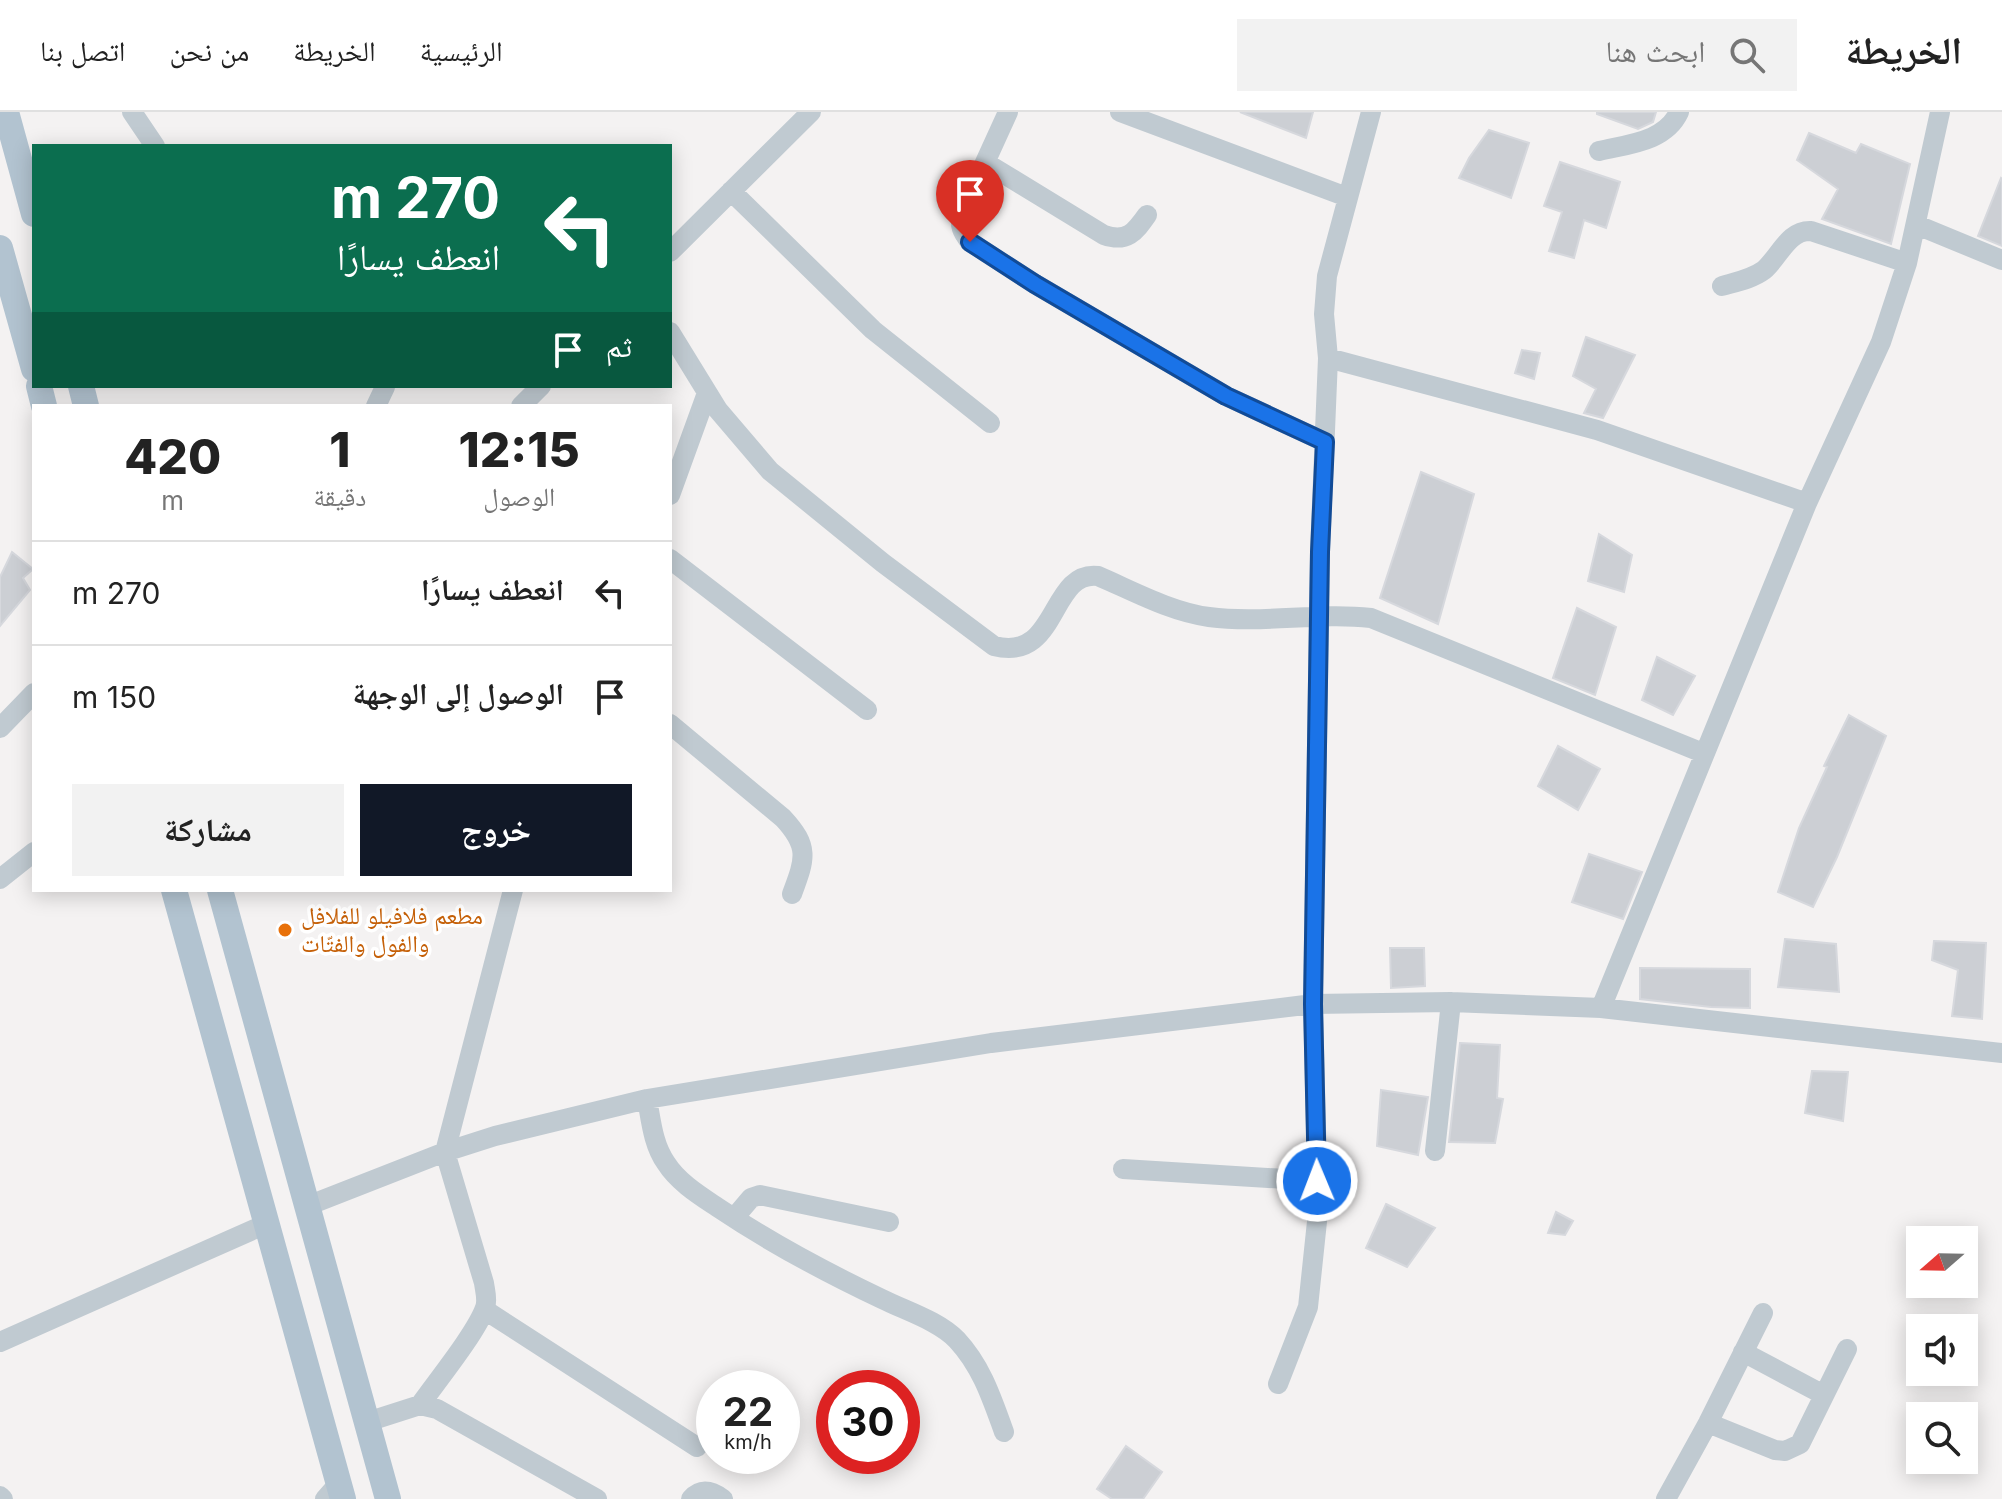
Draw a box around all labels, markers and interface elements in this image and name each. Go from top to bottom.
search box [1237,19,1797,91]
text: الخريطة [1845,27,1962,73]
text: ابحث هنا [1605,33,1705,69]
icon: search [1725,33,1769,77]
text: اتصل بنا [40,34,125,68]
text: من نحن [169,34,249,68]
text: الخريطة [293,34,376,68]
text: الرئيسية [420,34,503,68]
pin [936,160,1004,242]
text: 270 m [331,164,500,232]
icon: arrive [948,172,992,216]
icon: left [528,176,632,280]
text: انعطف يسارًا [337,235,500,279]
icon: arrive [546,328,590,372]
text: ثم [606,328,632,364]
text: 1 [329,420,350,479]
text: 12:15 [459,420,580,479]
text: 420 [124,427,221,486]
text: دقيقة [313,481,366,512]
text: الوصول [483,481,555,512]
text: m [161,485,184,516]
text: انعطف يسارًا [421,571,564,607]
icon: left [588,571,632,615]
text: 270 m [72,575,160,611]
text: الوصول إلى الوجهة [353,675,564,711]
icon: arrive [588,675,632,719]
text: 150 m [72,679,156,715]
button: مشاركة [72,784,344,876]
button: خروج [360,784,632,876]
place label: مطعم فلافيلو للفلافل والفول والفتّات [301,901,483,958]
marker: مطعم فلافيلو للفلافل والفول والفتّات [276,921,294,939]
position arrow [1275,1139,1359,1223]
north arrow [1906,1226,1978,1298]
map controls [1906,1226,1978,1474]
button: sound [1906,1314,1978,1386]
speed limit sign: 30 [816,1370,920,1474]
text: 22 [723,1387,773,1436]
button: search [1906,1402,1978,1474]
text: km/h [724,1430,772,1454]

